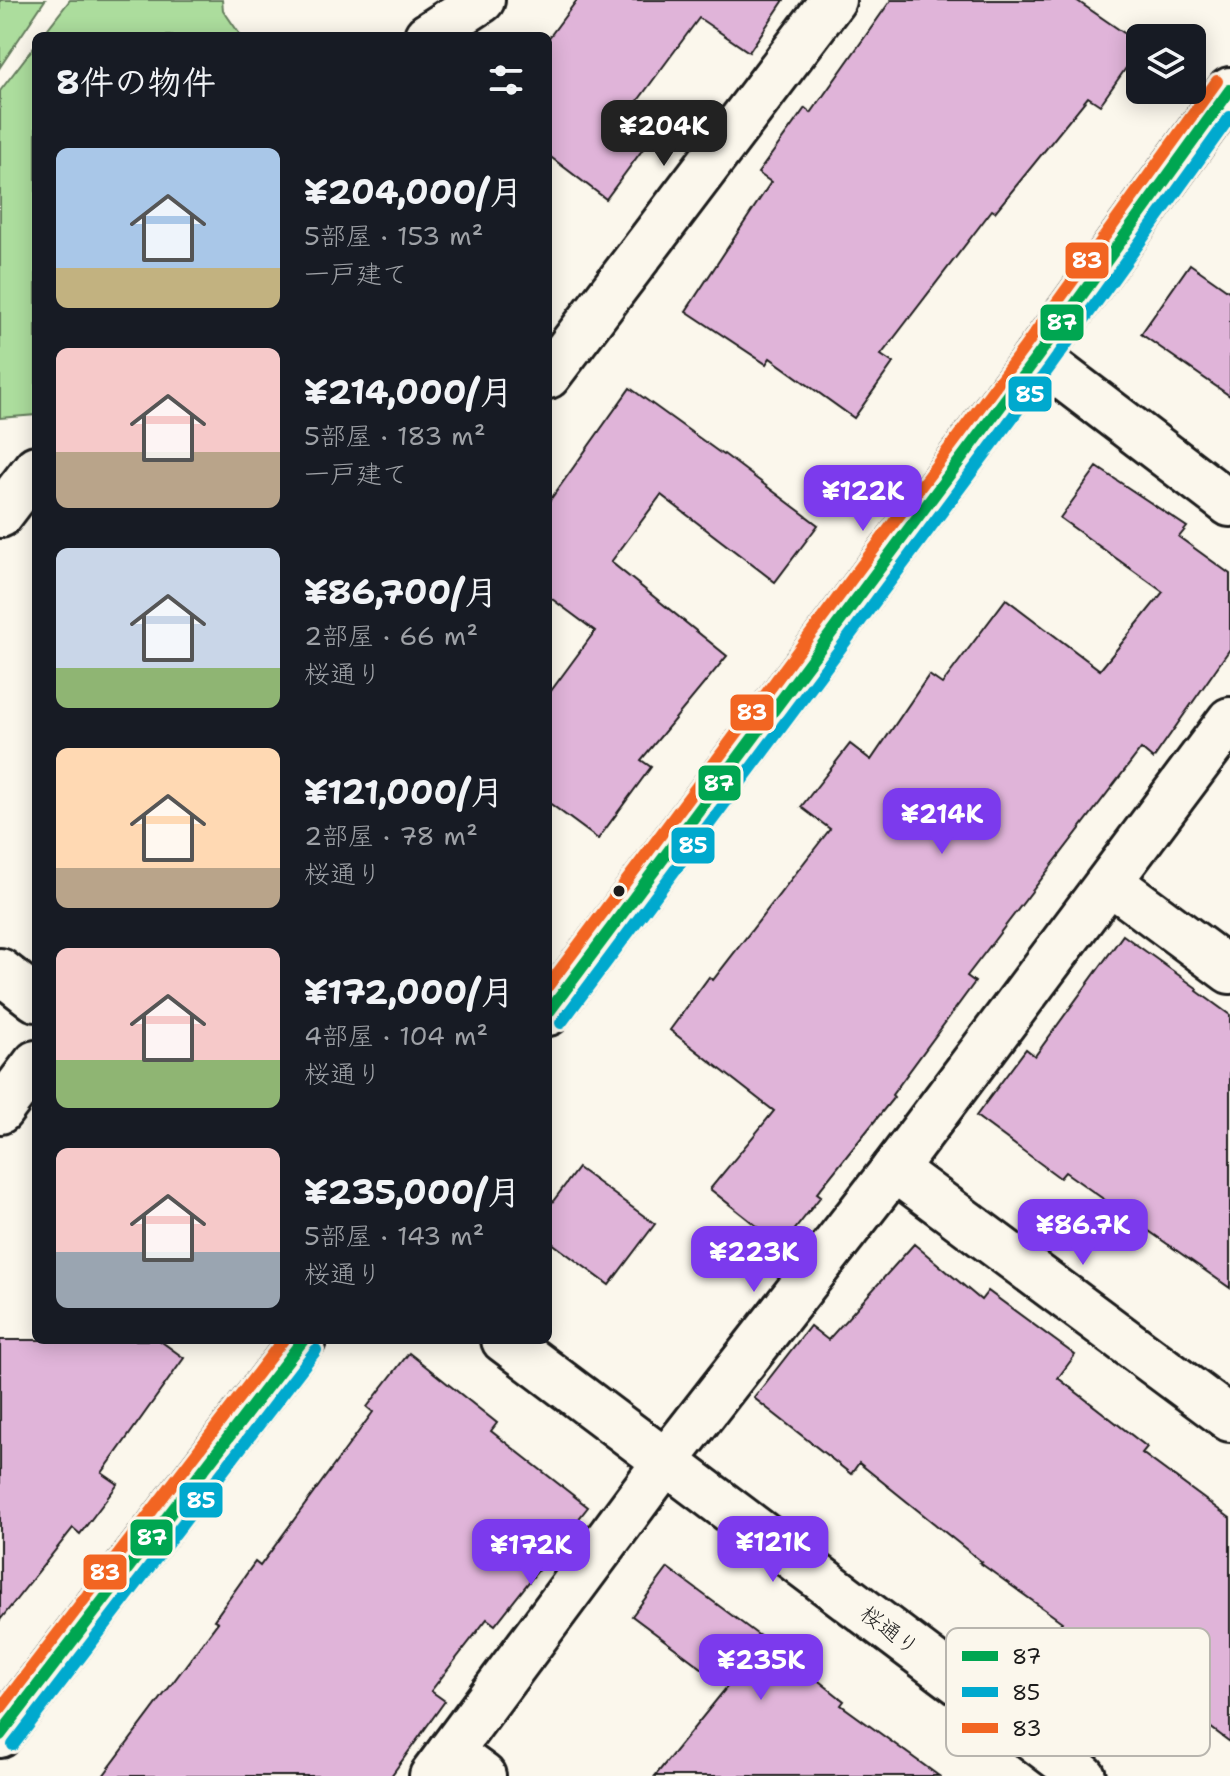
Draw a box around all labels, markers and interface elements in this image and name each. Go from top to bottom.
map controls [1126,24,1206,104]
button: layers [1126,24,1206,104]
icon: filters [484,58,528,102]
text: 8件の物件 [56,59,216,105]
pin: ¥204K [608,100,720,168]
text: ¥204K [619,108,709,143]
text: ¥204,000/月 [304,169,523,215]
icon: home [120,180,216,276]
text: 5部屋 · 153 m² [304,218,484,253]
line badge: 83 [1064,241,1110,280]
text: 83 [1072,246,1102,275]
text: 一戸建て [304,256,408,291]
line badge: 87 [1039,303,1085,342]
text: 87 [1047,308,1077,337]
text: ¥214,000/月 [304,369,513,415]
line badge: 85 [1007,375,1053,413]
icon: home [120,380,216,476]
text: 85 [1015,380,1045,409]
text: 5部屋 · 183 m² [304,418,486,453]
text: 一戸建て [304,456,408,491]
pin: ¥122K [807,465,919,533]
text: ¥122K [822,473,904,508]
text: ¥86,700/月 [304,569,498,615]
icon: home [120,580,216,676]
text: 2部屋 · 66 m² [304,618,478,653]
text: 桜通り [304,656,382,691]
line badge: 83 [729,693,775,732]
text: 83 [737,698,767,727]
line badge: 87 [697,764,742,802]
text: ¥121,000/月 [304,769,504,815]
text: 87 [704,769,734,798]
icon: home [120,780,216,876]
pin: ¥214K [886,788,998,856]
text: ¥214K [901,796,983,831]
text: 2部屋 · 78 m² [304,818,478,853]
line badge: 85 [670,826,716,865]
text: 85 [678,831,708,860]
text: 桜通り [304,856,382,891]
unlabelled marker [611,883,627,899]
text: ¥172,000/月 [304,969,514,1015]
icon: home [120,980,216,1076]
text: 4部屋 · 104 m² [304,1018,488,1053]
text: 桜通り [304,1056,382,1091]
text: ¥235,000/月 [304,1169,521,1215]
icon: home [120,1180,216,1276]
pin: ¥86.7K [1018,1199,1148,1267]
text: ¥86.7K [1036,1207,1130,1242]
text: 5部屋 · 143 m² [304,1218,485,1253]
pin: ¥223K [698,1226,810,1294]
text: ¥223K [709,1234,799,1269]
text: 桜通り [304,1256,382,1291]
line badge: 85 [178,1481,224,1519]
text: 85 [186,1486,216,1515]
pin: ¥121K [717,1516,829,1584]
line badge: 87 [129,1518,174,1557]
pin: ¥172K [475,1519,587,1587]
text: 87 [137,1523,167,1552]
text: ¥121K [735,1524,811,1559]
text: ¥172K [490,1527,572,1562]
line badge: 83 [82,1553,128,1591]
text: 83 [90,1558,120,1587]
street label: 桜通り [855,1599,925,1662]
legend [946,1628,1210,1756]
pin: ¥235K [705,1634,817,1702]
text: ¥235K [717,1642,805,1677]
text: 87 [1012,1642,1041,1671]
text: 85 [1012,1678,1040,1707]
text: 83 [1012,1714,1042,1743]

